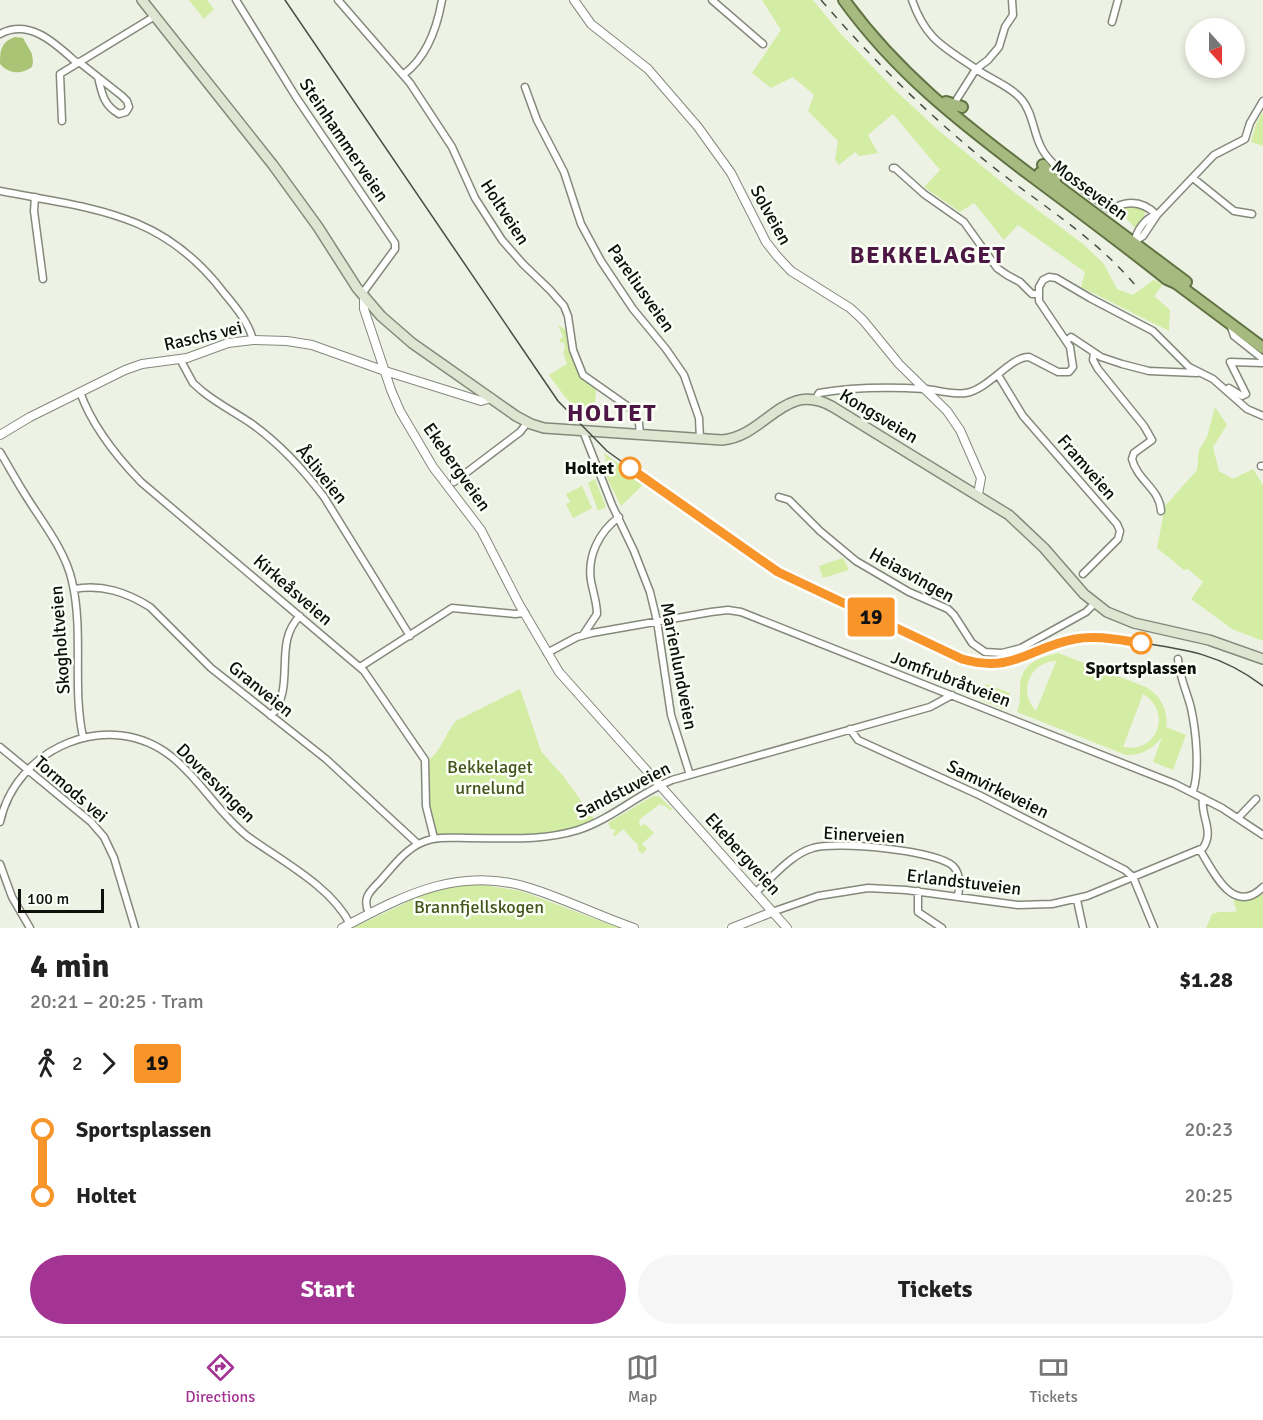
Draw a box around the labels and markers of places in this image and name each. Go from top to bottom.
place label: Holtet [565,457,614,479]
marker: Holtet [619,457,641,479]
marker: Sportsplassen [1130,632,1152,654]
place label: Sportsplassen [1086,657,1197,679]

